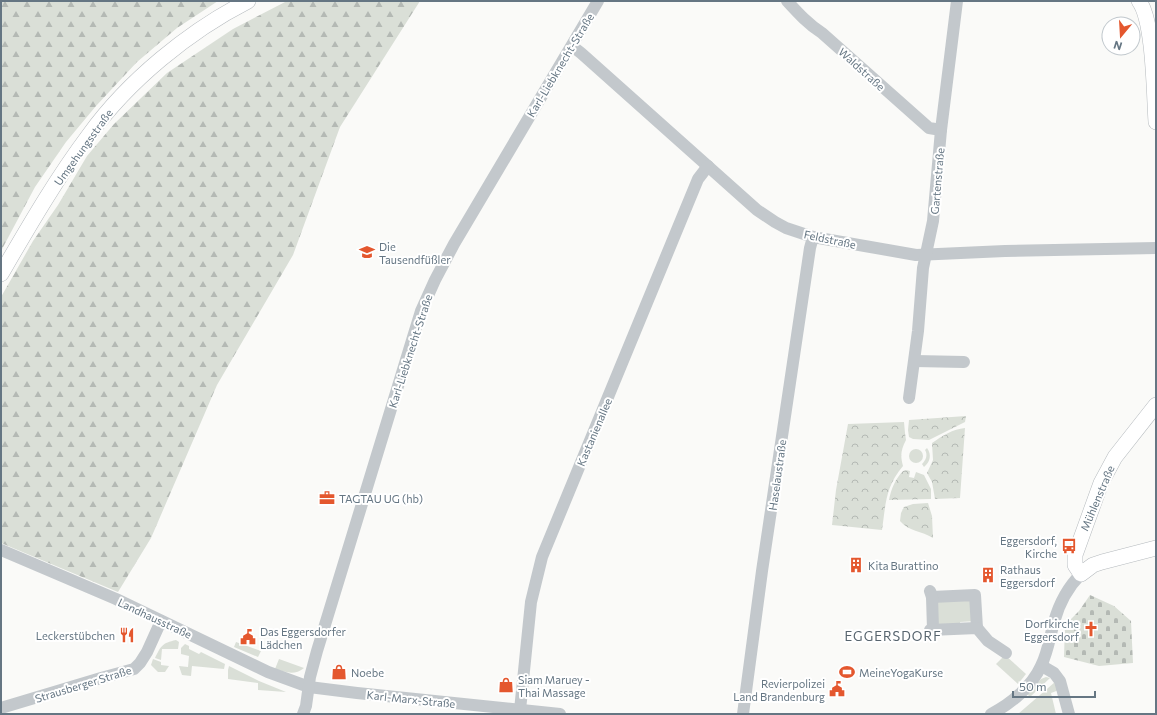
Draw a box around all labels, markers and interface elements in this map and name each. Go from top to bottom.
street label: Karl-Liebknecht-Straße [524,11,596,119]
north arrow [1101,16,1141,56]
text: N [1112,39,1124,53]
street label: Waldstraße [836,45,888,93]
street label: Umgehungsstraße [51,106,115,188]
street label: Gartenstraße [928,147,946,215]
street label: Feldstraße [803,227,857,251]
place label: Die Tausendfüßler [379,240,451,266]
school or university icon: Die Tausendfüßler [358,243,376,261]
street label: Karl-Liebknecht-Straße [385,292,435,409]
street label: Kastanienallee [574,396,614,468]
street label: Haselaustraße [766,439,788,511]
street label: Mühlenstraße [1077,463,1117,533]
office icon: TAGTAU UG (hb) [318,489,336,507]
place label: TAGTAU UG (hb) [339,492,423,505]
place label: Eggersdorf, Kirche [1000,534,1057,560]
bus stop icon: Eggersdorf, Kirche [1060,537,1078,555]
building icon: Kita Burattino [847,556,865,574]
place label: Kita Burattino [868,559,939,572]
place label: Rathaus Eggersdorf [1000,563,1056,589]
building icon: Rathaus Eggersdorf [979,566,997,584]
street label: Landhausstraße [116,595,194,641]
place label: Dorfkirche Eggersdorf [1024,617,1080,643]
church icon: Dorfkirche Eggersdorf [1082,620,1100,638]
place label: Das Eggersdorfer Lädchen [260,625,347,651]
restaurant icon: Leckerstübchen [118,626,136,644]
public building icon: Das Eggersdorfer Lädchen [239,628,257,646]
district label: EGGERSDORF [844,628,942,644]
place label: Leckerstübchen [36,629,115,642]
street label: Strausberger Straße [33,663,133,705]
shop icon: Noebe [330,663,348,681]
sports icon: MeineYogaKurse [838,663,856,681]
place label: Noebe [351,666,384,679]
place label: MeineYogaKurse [859,666,943,679]
place label: Siam Maruey - Thai Massage [518,673,590,699]
scale bar [1013,673,1095,699]
shop icon: Siam Maruey - Thai Massage [497,676,515,694]
place label: Revierpolizei Land Brandenburg [733,677,825,703]
text: 50 m [1019,679,1047,693]
public building icon: Revierpolizei Land Brandenburg [828,680,846,698]
street label: Karl-Marx-Straße [366,688,456,710]

